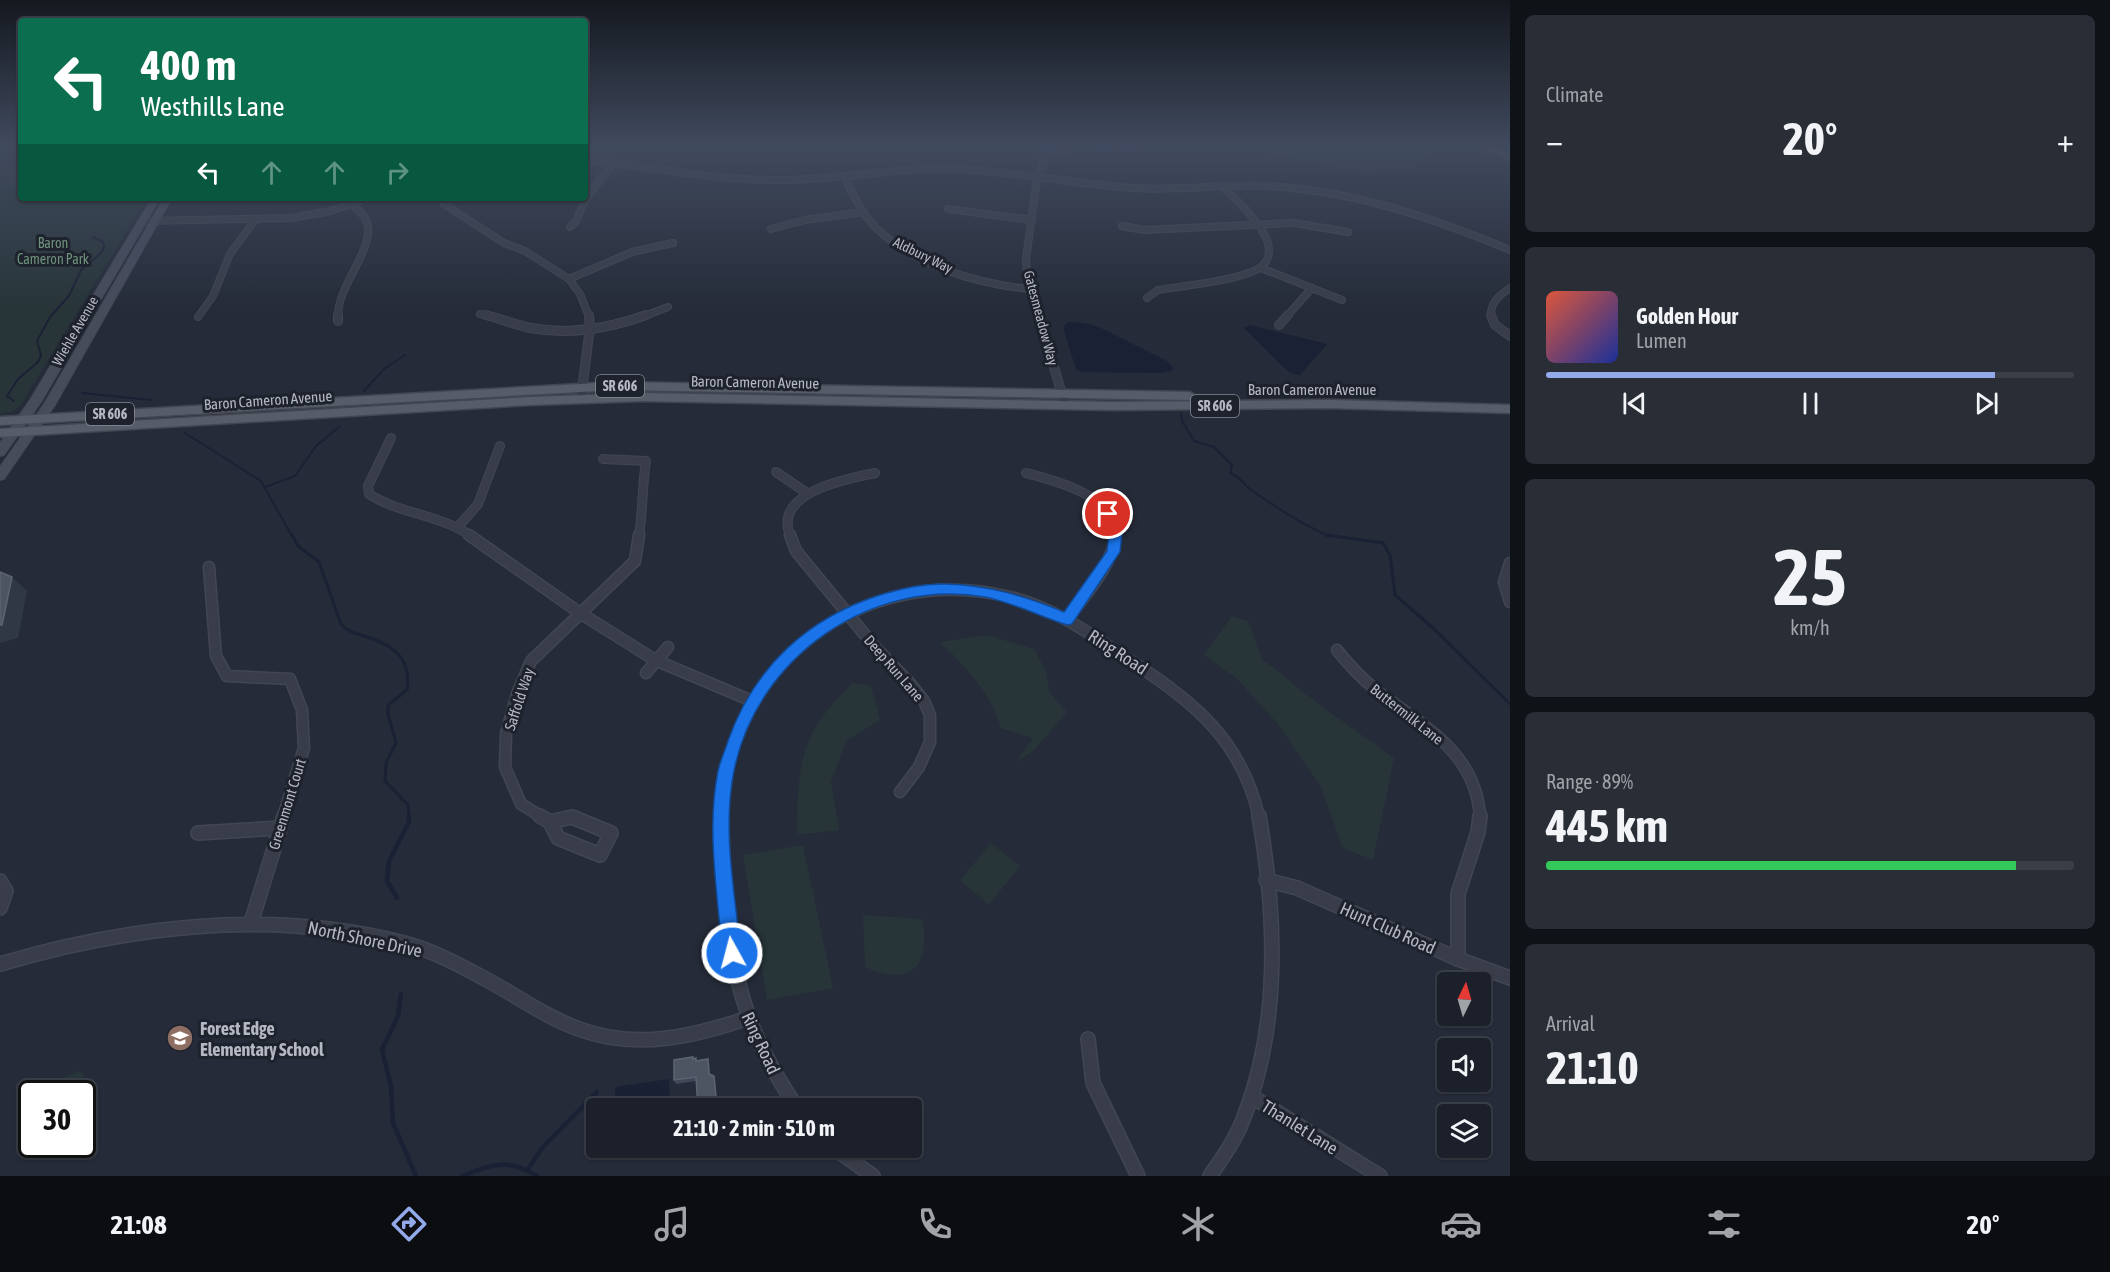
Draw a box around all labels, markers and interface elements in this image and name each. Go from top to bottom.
text: 400 m [141,41,236,89]
icon: left [42,42,120,120]
text: Climate [1546,83,1603,106]
text: Westhills Lane [141,91,285,122]
text: 20° [1783,113,1837,165]
text: − [1546,121,1563,159]
text: + [2057,121,2074,159]
icon: left [192,156,225,189]
icon: ahead [255,156,288,189]
icon: ahead [318,156,351,189]
icon: right [381,156,414,189]
street label: Aldbury Way [891,234,956,276]
park label: Baron Cameron Park [17,235,89,267]
street label: Gatesmeadow Way [1021,269,1061,367]
street label: Wiehle Avenue [49,294,101,368]
text: Golden Hour [1636,303,1738,329]
text: Lumen [1636,329,1687,352]
street label: Baron Cameron Avenue [691,372,820,392]
road number: SR 606 [596,375,644,397]
street label: Baron Cameron Avenue [1248,381,1376,398]
street label: Baron Cameron Avenue [203,387,333,413]
icon: previous [1618,387,1651,420]
icon: pause [1794,387,1827,420]
icon: next [1970,387,2003,420]
road number: SR 606 [1191,395,1239,417]
road number: SR 606 [86,403,134,425]
pin [1082,488,1133,539]
icon: arrive [1091,497,1124,530]
text: 25 [1773,532,1847,622]
text: km/h [1790,616,1830,639]
street label: Ring Road [1084,625,1152,679]
street label: Deep Run Lane [861,631,927,705]
street label: Saffold Way [501,665,537,733]
street label: Buttermilk Lane [1367,680,1447,748]
street label: Greenmont Court [265,756,309,852]
text: Range · 89% [1546,770,1633,793]
text: 445 km [1546,800,1668,852]
street label: Hunt Club Road [1337,898,1439,958]
street label: North Shore Drive [306,917,424,961]
position arrow [700,921,764,985]
north arrow [1437,972,1491,1026]
map controls [1437,972,1491,1158]
street label: Ring Road [737,1008,785,1078]
text: Arrival [1546,1012,1595,1035]
place label: Forest Edge Elementary School [200,1018,324,1060]
school or university icon: Forest Edge Elementary School [165,1023,195,1053]
button: sound [1437,1038,1491,1092]
text: 21:10 [1546,1042,1639,1094]
speed limit sign: 30 [18,1080,96,1158]
street label: Thanlet Lane [1258,1095,1342,1159]
button: layers [1437,1104,1491,1158]
text: 21:10 · 2 min · 510 m [673,1115,835,1141]
icon: directions [388,1203,430,1245]
icon: music [651,1203,693,1245]
icon: phone [914,1203,956,1245]
icon: climate [1177,1203,1219,1245]
icon: car [1440,1203,1482,1245]
icon: filters [1703,1203,1745,1245]
text: 21:08 [111,1209,167,1240]
text: 20° [1967,1209,1999,1240]

